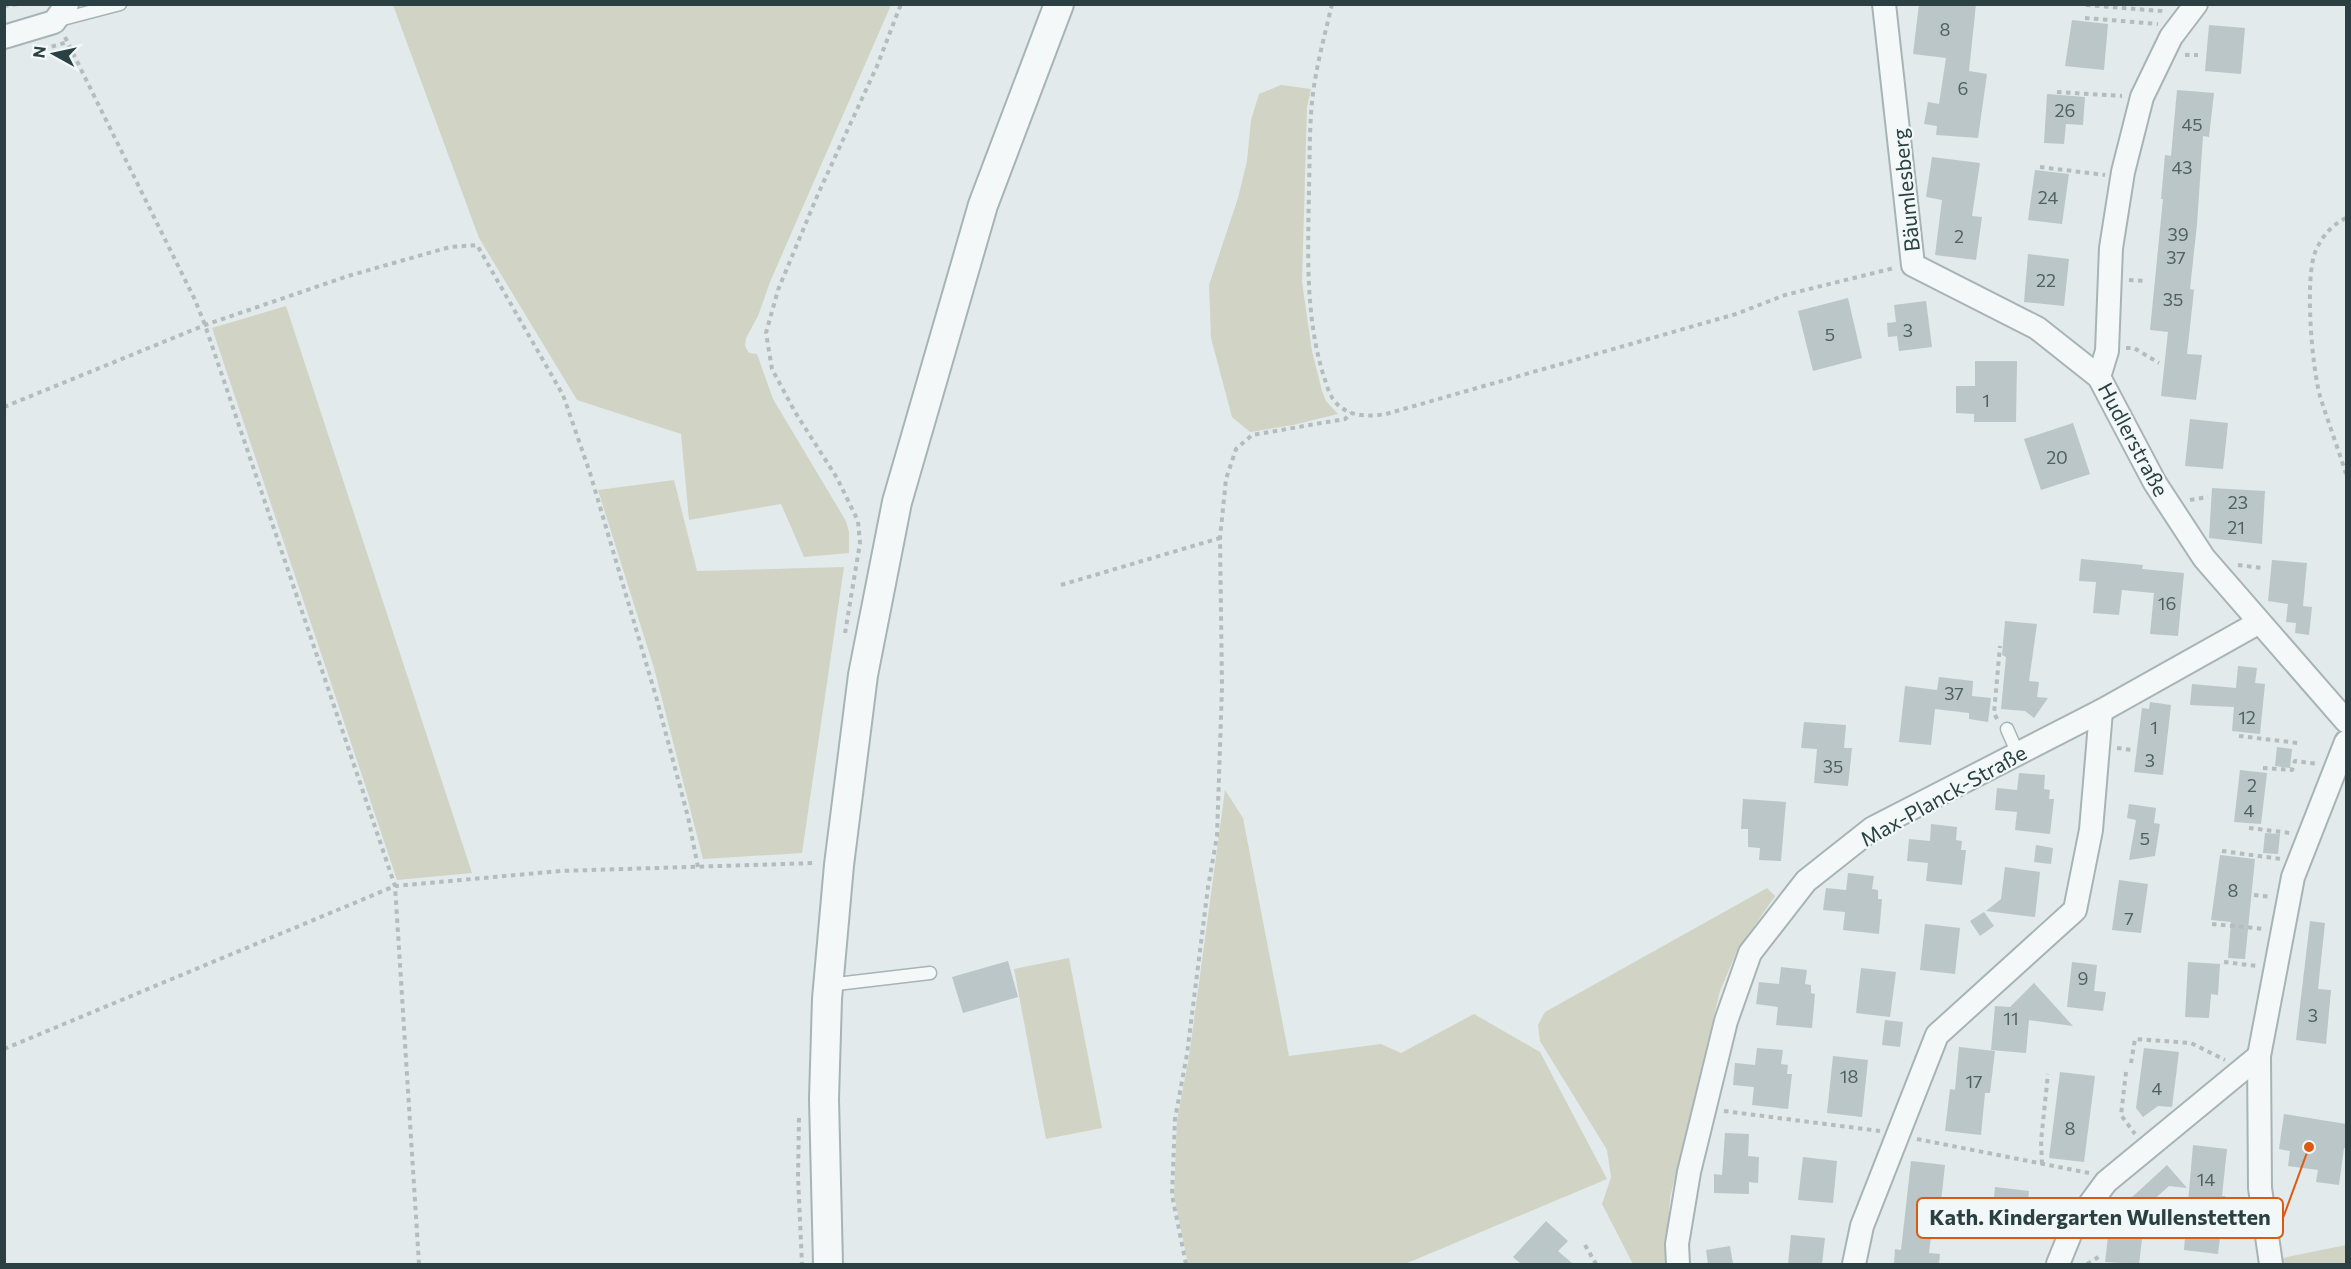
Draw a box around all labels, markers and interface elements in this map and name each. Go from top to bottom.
house number: 8 [1940,18,1951,40]
north arrow [24,24,84,84]
text: N [28,45,49,59]
house number: 6 [1958,77,1968,99]
house number: 26 [2055,99,2075,121]
house number: 45 [2181,113,2203,135]
street label: Bäumlesberg [1886,127,1924,253]
house number: 43 [2171,156,2193,178]
house number: 24 [2038,186,2058,208]
house number: 39 [2167,223,2189,245]
house number: 2 [1954,225,1964,247]
house number: 37 [2166,246,2186,268]
house number: 22 [2036,269,2056,291]
house number: 35 [2163,288,2183,310]
house number: 3 [1903,319,1913,341]
house number: 5 [1825,323,1835,345]
street label: Hudlerstraße [2094,378,2174,500]
house number: 1 [1982,389,1990,411]
house number: 20 [2046,446,2068,468]
house number: 23 [2228,491,2248,513]
house number: 21 [2227,516,2245,538]
house number: 16 [2158,592,2176,614]
house number: 37 [1944,682,1964,704]
house number: 12 [2238,706,2256,728]
house number: 1 [2150,716,2158,738]
street label: Max-Planck-Straße [1856,739,2030,851]
house number: 3 [2145,749,2155,771]
house number: 35 [1823,755,1843,777]
house number: 2 [2247,774,2257,796]
house number: 4 [2244,799,2255,821]
house number: 5 [2140,827,2150,849]
house number: 8 [2228,879,2239,901]
house number: 7 [2124,907,2134,929]
house number: 9 [2078,967,2088,989]
house number: 3 [2308,1004,2318,1026]
house number: 11 [2003,1007,2019,1029]
house number: 18 [1840,1065,1858,1087]
house number: 17 [1965,1070,1983,1092]
house number: 4 [2152,1077,2163,1099]
house number: 8 [2065,1117,2076,1139]
house number: 14 [2197,1168,2215,1190]
callout: Kath. Kindergarten Wullenstetten [1917,1198,2283,1238]
text: Kath. Kindergarten Wullenstetten [1929,1203,2271,1230]

